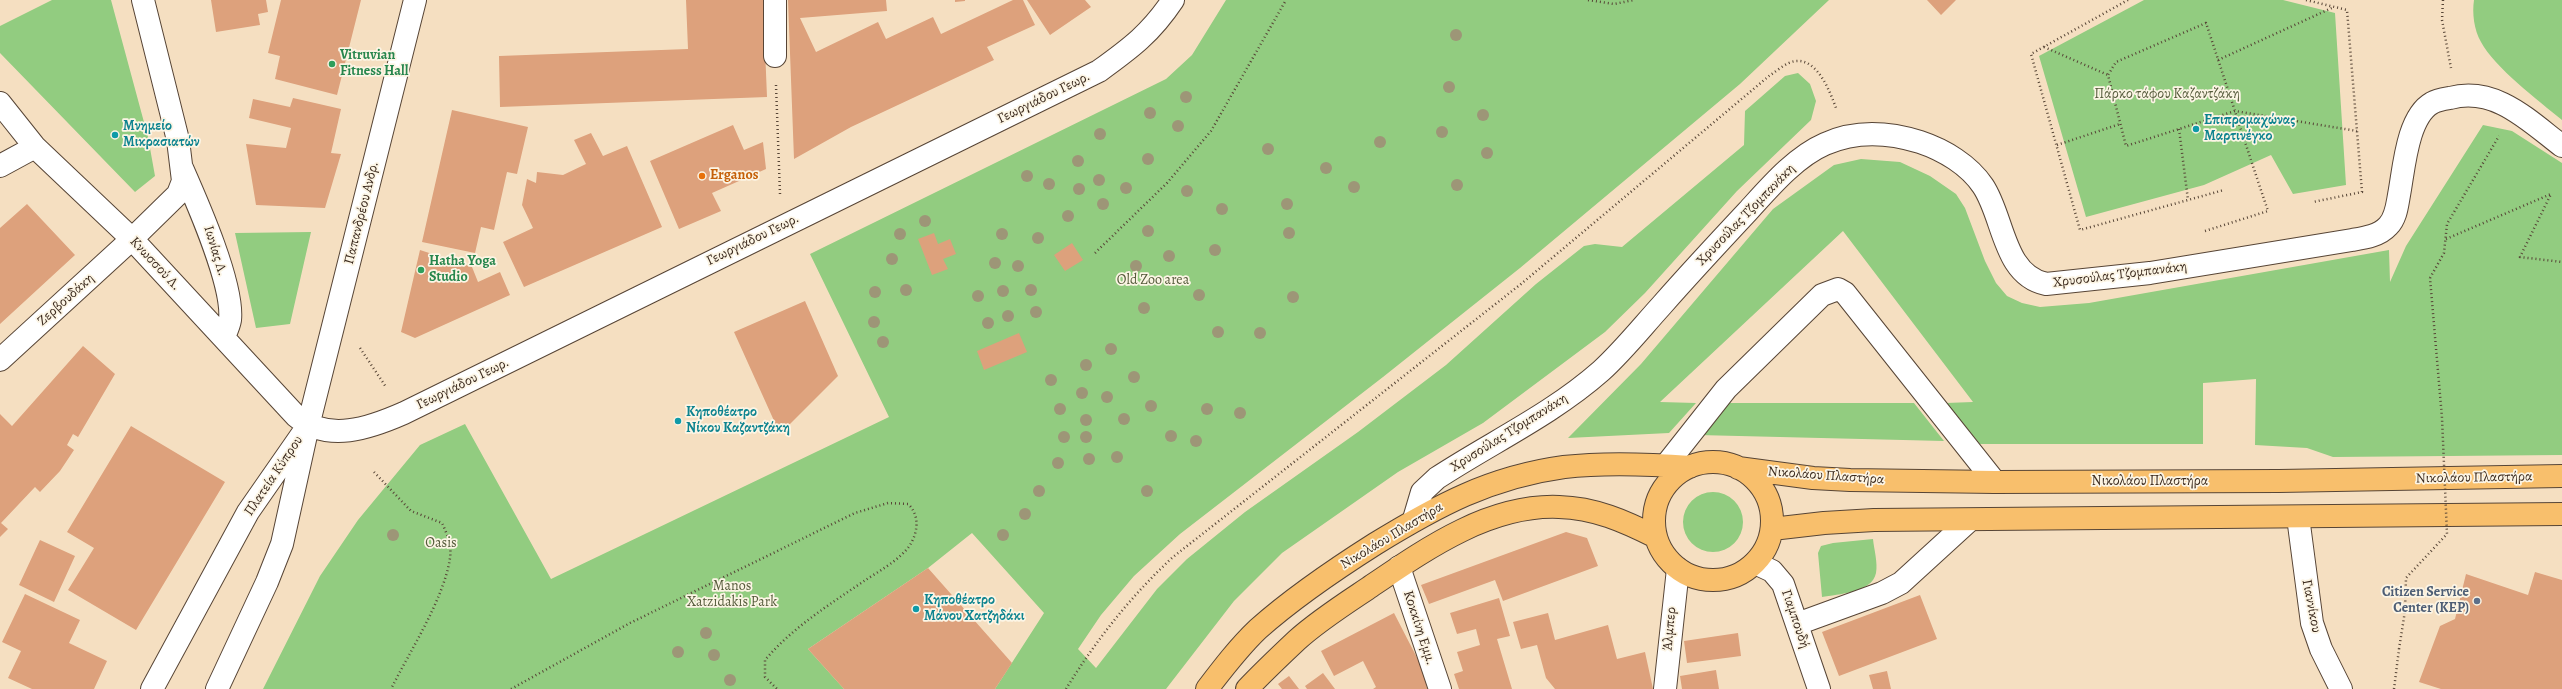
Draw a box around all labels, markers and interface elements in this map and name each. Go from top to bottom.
place label: Vitruvian Fitness Hall [340,48,408,80]
marker: Vitruvian Fitness Hall [327,59,337,69]
street label: Γεωργιάδου Γεωρ. [995,68,1093,128]
park label: Πάρκο τάφου Καζαντζάκη [2094,87,2240,103]
place label: Επιπρομαχώνας Μαρτινέγκο [2204,113,2295,146]
place label: Μνημείο Μικρασιατών [123,119,200,152]
marker: Επιπρομαχώνας Μαρτινέγκο [2191,124,2201,134]
marker: Μνημείο Μικρασιατών [110,130,120,140]
street label: Παπανδρέου Ανδρ. [341,160,383,266]
street label: Χρυσούλας Τζομπανάκη [1693,161,1799,269]
place label: Erganos [710,168,758,184]
marker: Erganos [697,171,707,181]
street label: Γεωργιάδου Γεωρ. [704,210,802,270]
street label: Ιωνίας Λ. [199,224,231,278]
street label: Κνωσσού Λ. [126,234,184,294]
place label: Hatha Yoga Studio [429,254,496,286]
street label: Χρυσούλας Τζομπανάκη [2052,258,2188,292]
marker: Hatha Yoga Studio [416,265,426,275]
street label: Ζερβουδάκη [34,270,98,330]
park label: Old Zoo area [1117,273,1189,289]
street label: Γεωργιάδου Γεωρ. [414,354,512,414]
street label: Χρυσούλας Τζομπανάκη [1447,390,1571,476]
place label: Κηποθέατρο Νίκου Καζαντζάκη [686,405,790,438]
marker: Κηποθέατρο Νίκου Καζαντζάκη [673,416,683,426]
street label: Πλατεία Κύπρου [241,433,307,519]
street label: Νικολάου Πλαστήρα [1767,464,1885,488]
street label: Νικολάου Πλαστήρα [2415,469,2533,487]
street label: Νικολάου Πλαστήρα [2092,474,2208,490]
street label: Νικολάου Πλαστήρα [1338,499,1446,573]
park label: Oasis [425,536,457,552]
street label: Γιαννίκου [2298,578,2324,634]
park label: Manos Xatzidakis Park [687,579,777,612]
place label: Citizen Service Center (KEP) [2382,585,2469,618]
street label: Γιαμπουδή [1777,587,1813,651]
street label: Κοκκίνη Εμμ. [1399,589,1439,667]
place label: Κηποθέατρο Μάνου Χατζηδάκι [924,593,1025,626]
marker: Citizen Service Center (KEP) [2472,596,2482,606]
marker: Κηποθέατρο Μάνου Χατζηδάκι [911,604,921,614]
street label: Άλμπερ [1660,606,1680,652]

